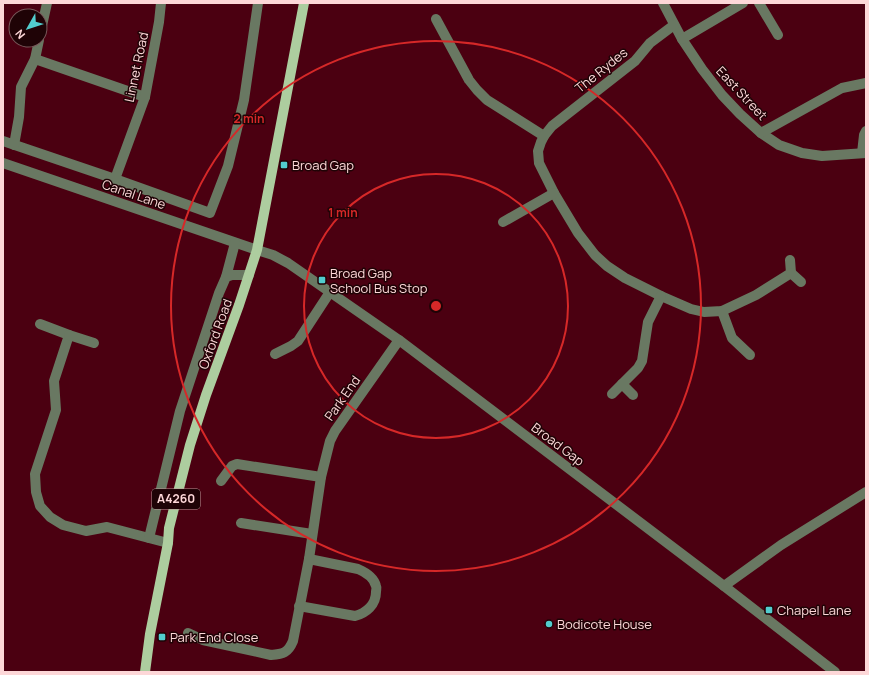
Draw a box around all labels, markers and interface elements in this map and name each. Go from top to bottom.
north arrow [8,8,48,48]
text: N [11,27,28,42]
street label: Linnet Road [120,30,152,104]
street label: The Rydes [571,43,631,97]
street label: East Street [712,62,772,124]
text: 2 min [233,110,265,127]
place label: Broad Gap [292,156,354,174]
marker: Broad Gap [279,160,289,170]
street label: Canal Lane [100,175,169,213]
text: 1 min [328,204,358,221]
place label: Broad Gap School Bus Stop [330,264,428,297]
marker: Broad Gap School Bus Stop [317,275,327,285]
street label: Oxford Road [194,296,236,372]
centre of rings [429,299,443,313]
street label: Park End [320,372,364,424]
street label: Broad Gap [528,418,588,470]
road number: A4260 [152,489,200,509]
place label: Chapel Lane [777,601,852,619]
marker: Chapel Lane [764,605,774,615]
place label: Bodicote House [557,615,652,633]
marker: Bodicote House [544,619,554,629]
place label: Park End Close [170,628,259,646]
marker: Park End Close [157,632,167,642]

